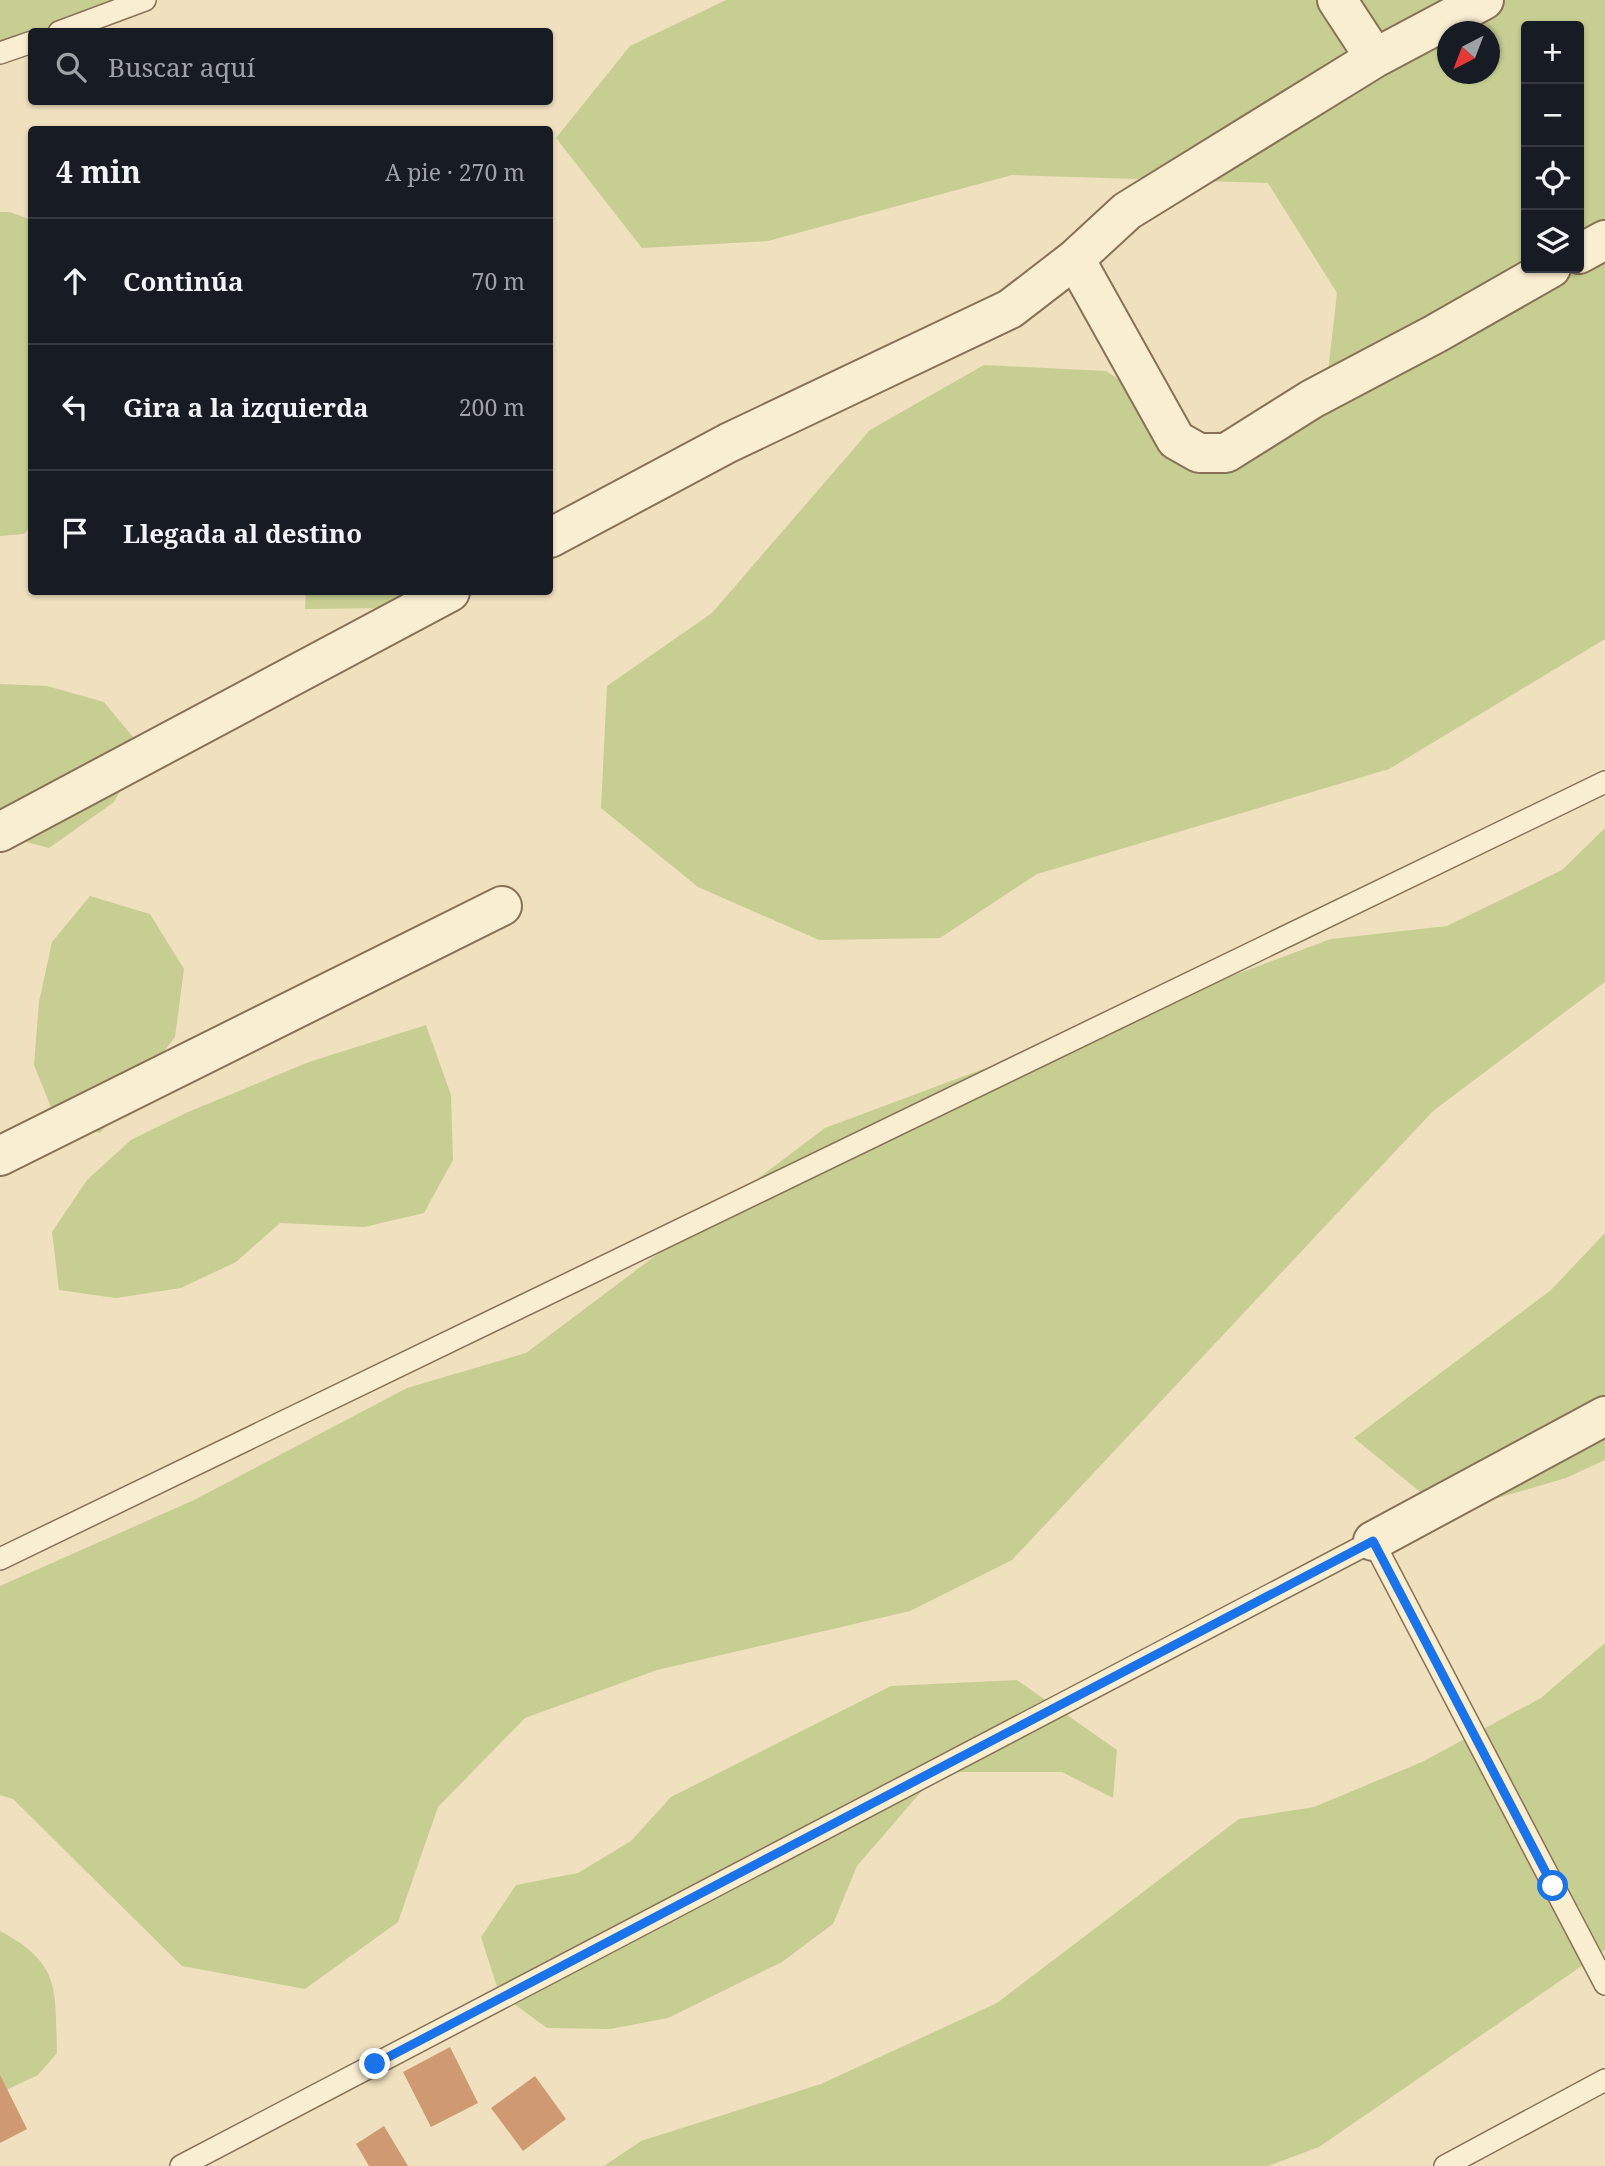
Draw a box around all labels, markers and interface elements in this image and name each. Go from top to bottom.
north arrow [1437,21,1500,84]
map controls [1521,21,1584,273]
button: + [1521,21,1584,84]
search box [28,28,553,105]
icon: search [52,48,90,86]
text: Buscar aquí [108,49,255,85]
button: − [1521,84,1584,147]
button: locate [1521,147,1584,210]
text: 4 min [56,151,141,192]
text: A pie · 270 m [385,156,525,188]
button: layers [1521,210,1584,273]
icon: ahead [56,262,94,300]
text: Continúa [123,263,244,299]
text: 70 m [472,265,525,297]
icon: left [56,388,94,426]
text: Gira a la izquierda [123,389,369,425]
text: 200 m [459,391,525,423]
icon: arrive [56,514,94,552]
text: Llegada al destino [123,515,362,551]
route start [1537,1870,1568,1901]
route end [359,2048,390,2079]

